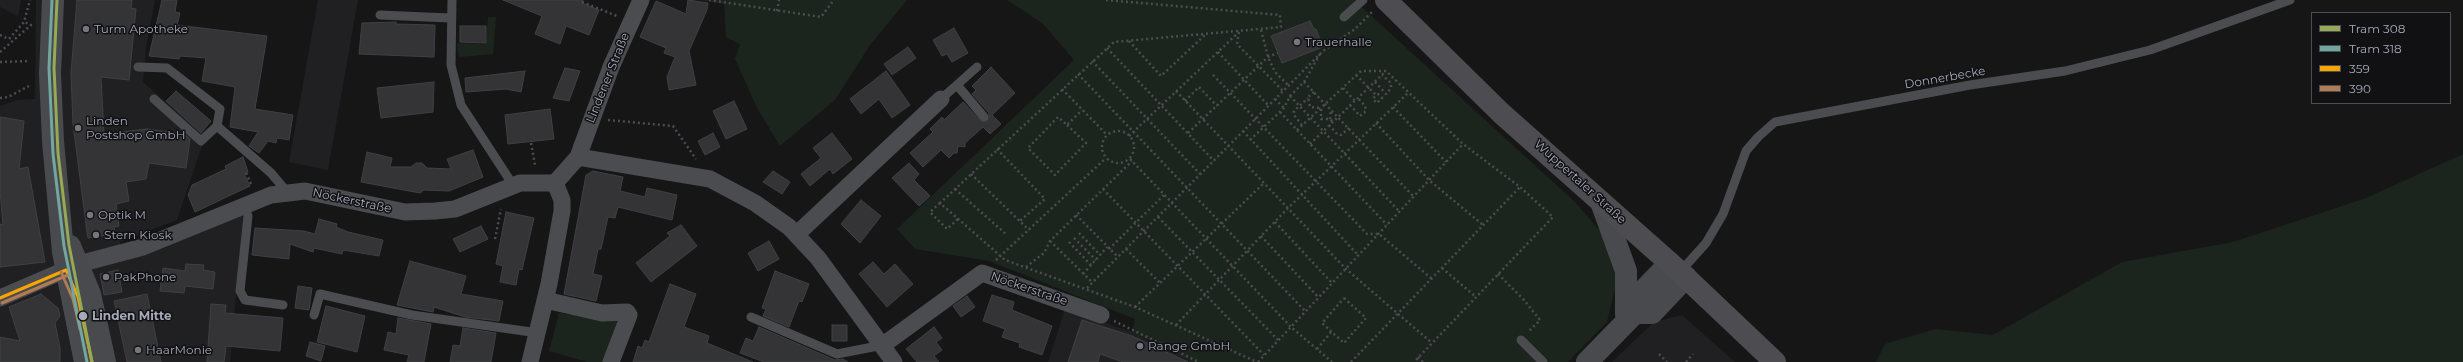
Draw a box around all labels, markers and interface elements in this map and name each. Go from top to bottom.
legend [2311,12,2451,104]
text: Tram 308 [2349,21,2405,36]
place label: Turm Apotheke [94,22,188,36]
marker: Turm Apotheke [81,24,91,34]
street label: Lindener Straße [583,31,633,125]
place label: Trauerhalle [1305,35,1372,49]
marker: Trauerhalle [1292,37,1302,47]
text: Tram 318 [2349,41,2402,56]
text: 359 [2349,61,2370,76]
street label: Donnerbecke [1903,64,1987,92]
text: 390 [2349,81,2371,96]
place label: Linden Postshop GmbH [86,114,185,142]
marker: Linden Postshop GmbH [73,123,83,133]
street label: Wuppertaler Straße [1531,137,1629,227]
street label: Nöckerstraße [311,186,393,216]
place label: Optik M [98,208,146,222]
marker: Optik M [85,210,95,220]
place label: Stern Kiosk [104,228,172,242]
marker: Stern Kiosk [91,230,101,240]
street label: Nöckerstraße [989,269,1069,309]
place label: PakPhone [114,270,176,284]
marker: PakPhone [101,272,111,282]
place label: Linden Mitte [92,309,172,323]
marker: Linden Mitte [77,310,89,322]
place label: Range GmbH [1148,339,1230,353]
marker: Range GmbH [1135,341,1145,351]
place label: HaarMonie [146,343,212,357]
marker: HaarMonie [133,345,143,355]

